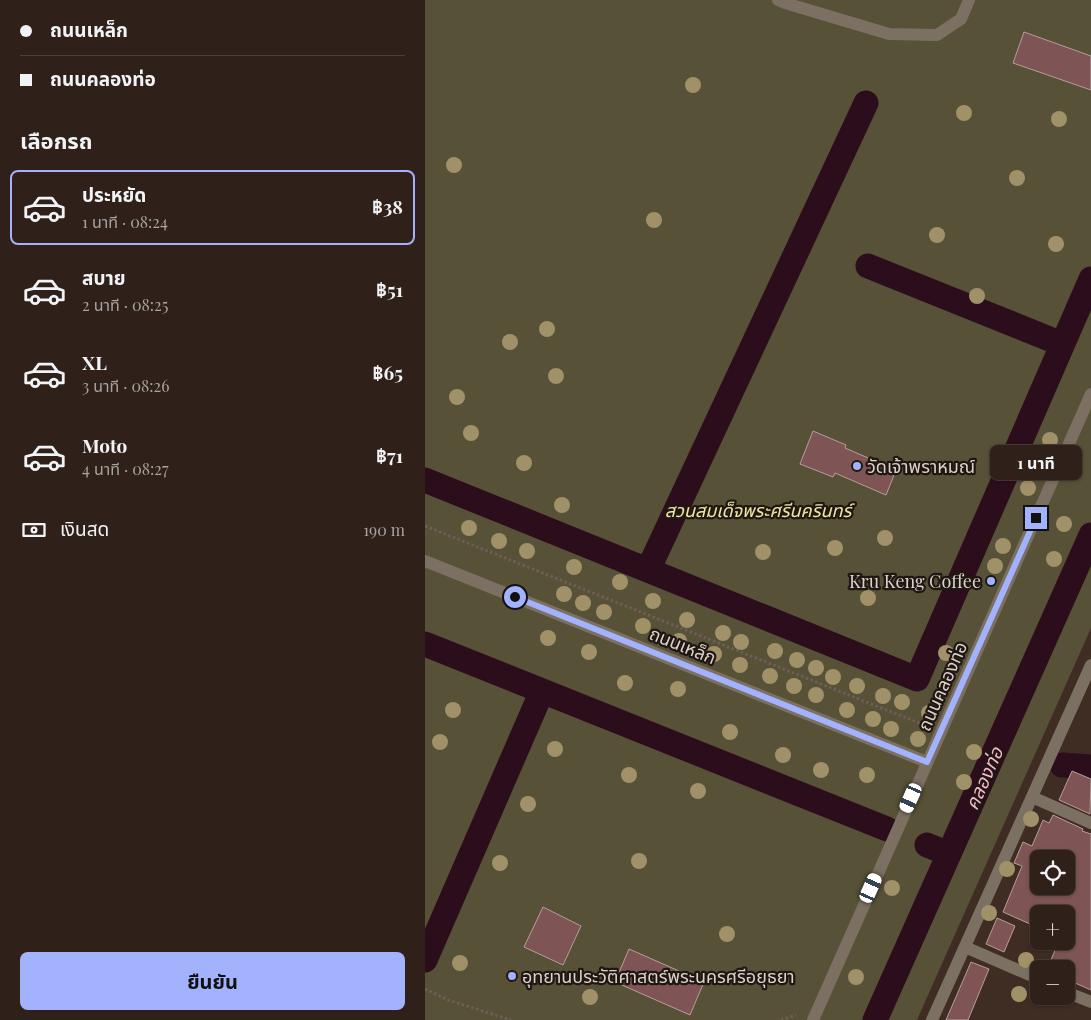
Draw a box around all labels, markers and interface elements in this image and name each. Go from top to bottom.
text: ถนนเหล็ก [50,16,128,42]
text: ถนนคลองท่อ [50,65,156,91]
text: เลือกรถ [20,125,93,155]
text: ประหยัด [82,181,146,207]
icon: car [22,185,67,230]
text: ฿38 [372,193,403,219]
text: 1 นาที · 08:24 [82,211,168,232]
text: สบาย [82,264,126,290]
icon: car [22,268,67,313]
text: ฿51 [376,276,403,302]
text: 2 นาที · 08:25 [82,294,168,315]
text: XL [82,349,107,375]
icon: car [22,351,67,396]
text: ฿65 [373,359,403,385]
text: 3 นาที · 08:26 [82,375,170,396]
text: Moto [82,432,127,458]
icon: car [22,434,67,479]
text: ฿71 [376,442,403,468]
callout: 1 นาที [990,446,1082,480]
text: 1 นาที [1017,452,1055,473]
place label: วัดเจ้าพราหมณ์ [867,454,975,478]
text: 4 นาที · 08:27 [82,458,168,479]
marker: วัดเจ้าพราหมณ์ [851,460,863,472]
park label: สวนสมเด็จพระศรีนครินทร์ [665,498,855,522]
route end [1025,507,1047,529]
text: เงินสด [60,515,109,541]
icon: cash [20,516,48,544]
text: 190 m [363,519,405,540]
place label: Kru Keng Coffee [849,569,981,593]
marker: Kru Keng Coffee [985,575,997,587]
route start [504,586,526,608]
street label: ถนนเหล็ก [646,621,720,669]
street label: ถนนคลองท่อ [912,637,972,735]
water label: คลองท่อ [958,742,1009,813]
car [898,781,923,815]
map controls [1030,850,1075,1005]
button: locate [1030,850,1075,895]
car [858,871,883,905]
button: + [1030,905,1075,950]
button: ยืนยัน [20,952,405,1010]
button: − [1030,960,1075,1005]
place label: อุทยานประวัติศาสตร์พระนครศรีอยุธยา [522,964,795,988]
marker: อุทยานประวัติศาสตร์พระนครศรีอยุธยา [506,970,518,982]

